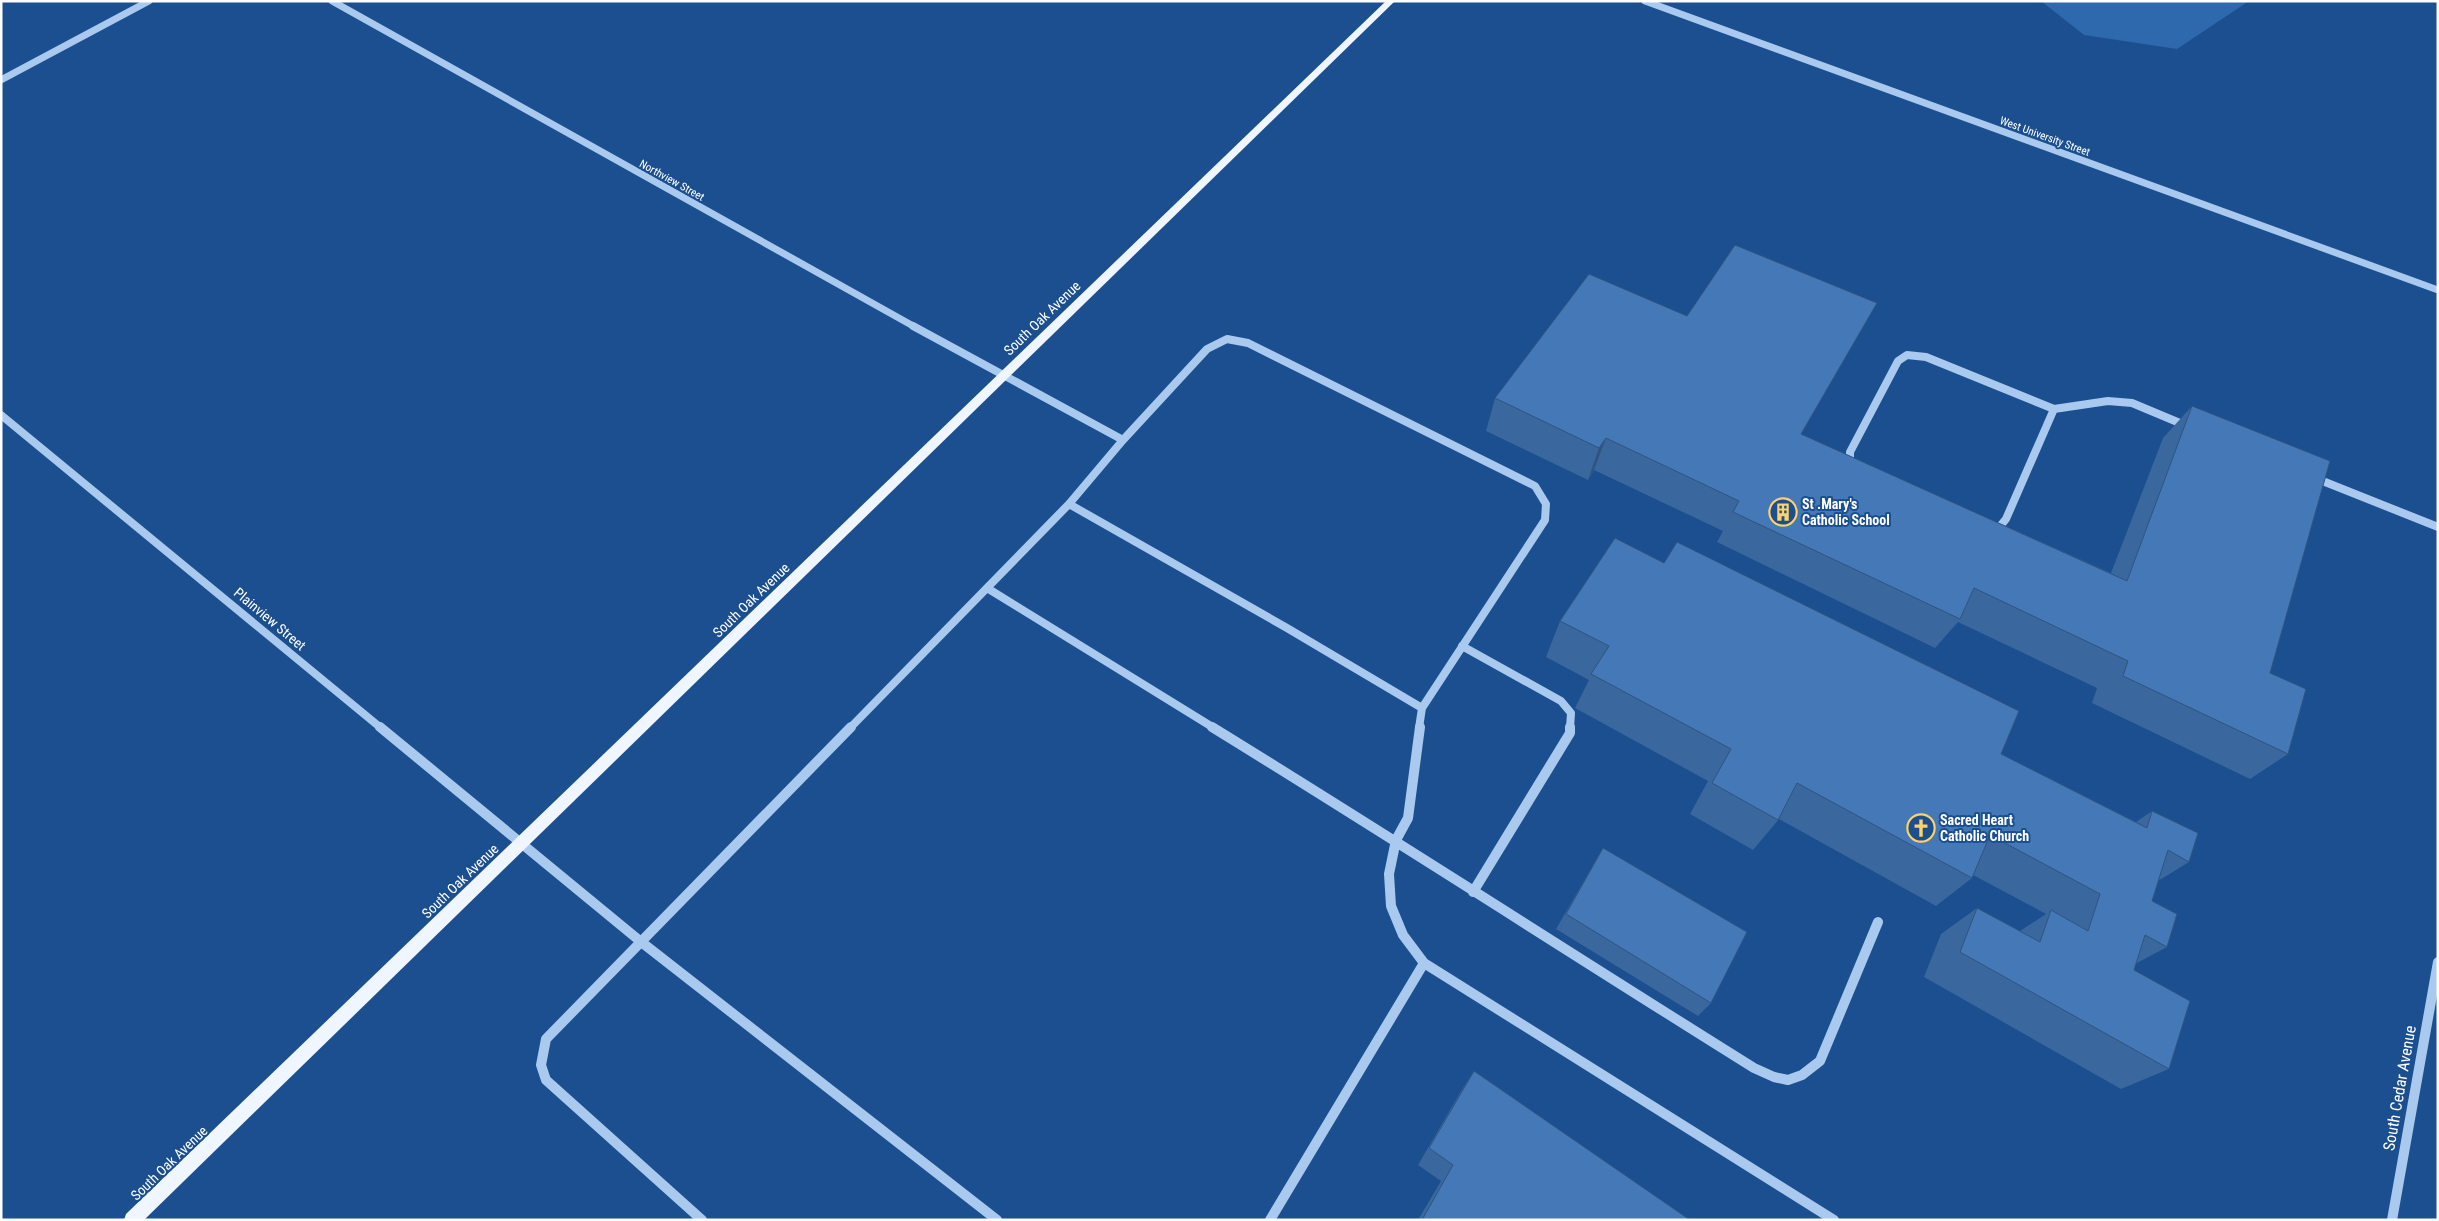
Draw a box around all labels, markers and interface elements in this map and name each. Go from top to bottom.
street label: West University Street [1998,114,2092,159]
street label: Northview Street [637,157,707,204]
street label: South Oak Avenue [1000,277,1084,359]
place label: St .Mary's Catholic School [1802,496,1890,528]
building icon: St .Mary's Catholic School [1768,497,1798,527]
street label: South Oak Avenue [709,559,793,641]
street label: Plainview Street [231,584,309,654]
place label: Sacred Heart Catholic Church [1940,812,2029,844]
church icon: Sacred Heart Catholic Church [1906,813,1936,843]
street label: South Oak Avenue [418,840,502,922]
street label: South Cedar Avenue [2379,1024,2420,1152]
street label: South Oak Avenue [127,1122,211,1204]

